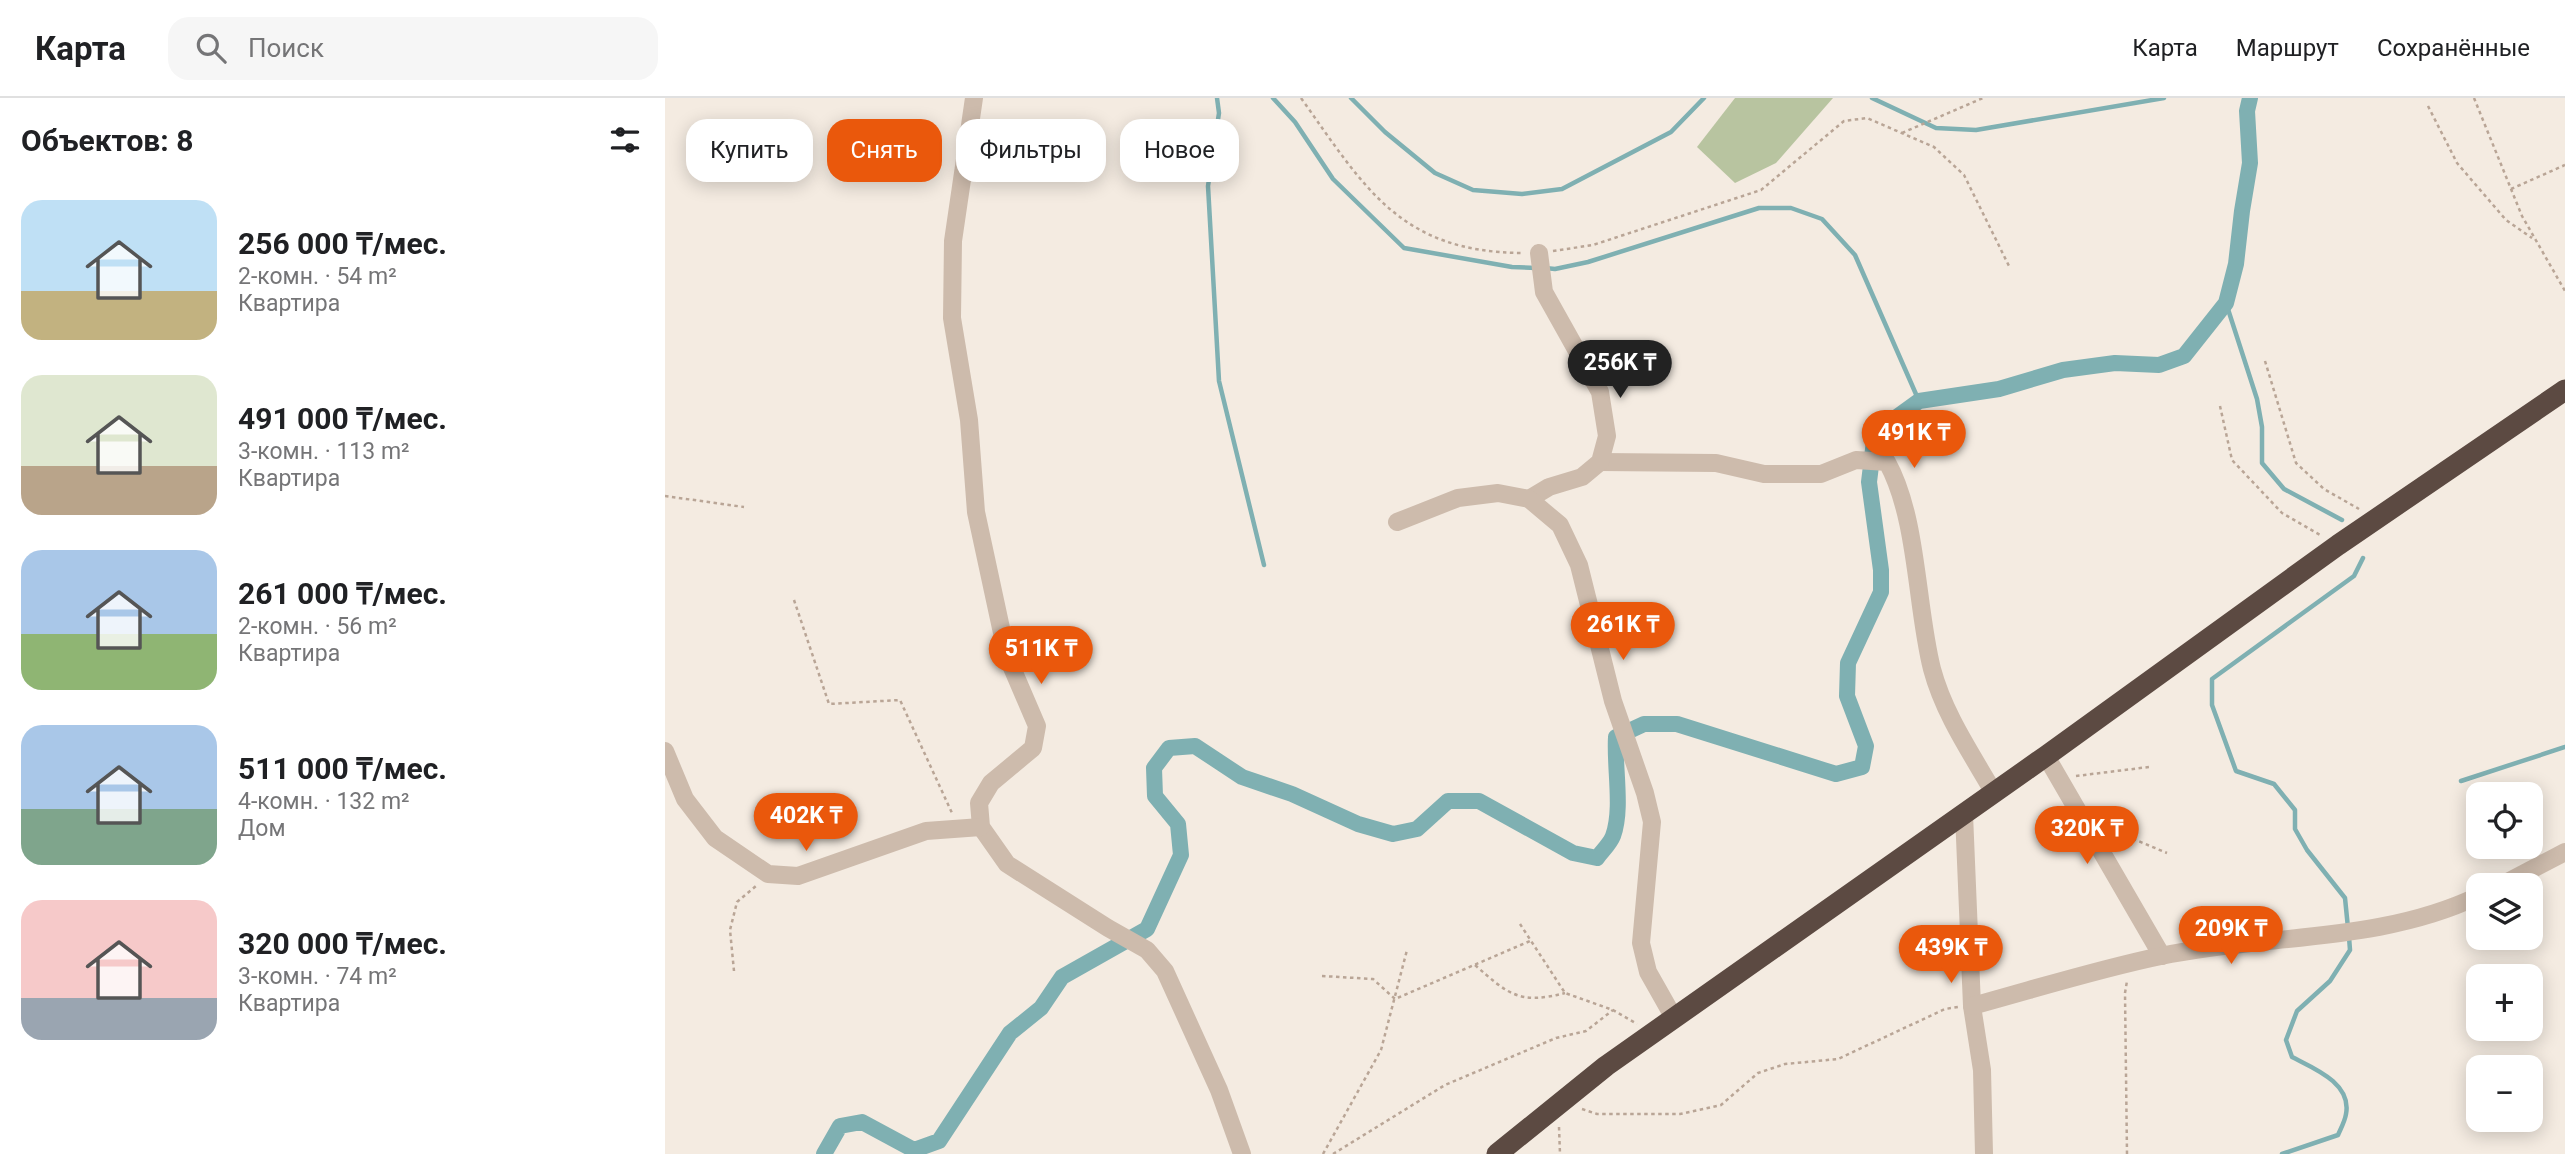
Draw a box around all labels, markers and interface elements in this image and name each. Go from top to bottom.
search box [168,17,658,80]
text: Карта [35,29,126,68]
icon: search [192,29,230,67]
text: Поиск [248,33,324,63]
text: Карта [2132,34,2198,62]
text: Маршрут [2236,34,2339,62]
text: Сохранённые [2377,34,2530,62]
chip: Купить [686,119,813,182]
chip: Снять [827,119,942,182]
chip: Фильтры [956,119,1106,182]
chip: Новое [1120,119,1239,182]
icon: filters [606,121,644,159]
text: Объектов: 8 [21,123,193,158]
text: 256 000 ₸/мес. [238,226,447,261]
icon: home [77,228,161,312]
text: 2-комн. · 54 m² [238,263,397,290]
text: Квартира [238,290,340,317]
pin: 256K ₸ [1563,341,1677,400]
text: 256K ₸ [1584,349,1656,376]
text: 491 000 ₸/мес. [238,401,447,436]
icon: home [77,403,161,487]
pin: 491K ₸ [1857,410,1971,470]
text: 491K ₸ [1878,419,1950,446]
text: 3-комн. · 113 m² [238,438,410,465]
text: Квартира [238,465,340,492]
text: 261 000 ₸/мес. [238,576,447,611]
icon: home [77,578,161,662]
pin: 261K ₸ [1566,602,1680,662]
text: 261K ₸ [1587,611,1659,638]
text: 2-комн. · 56 m² [238,613,397,640]
pin: 511K ₸ [984,626,1098,686]
text: 511K ₸ [1005,635,1077,662]
text: Квартира [238,640,340,667]
text: 511 000 ₸/мес. [238,751,447,786]
icon: home [77,753,161,837]
map controls [2466,782,2543,1132]
button: locate [2466,782,2543,859]
text: 4-комн. · 132 m² [238,788,410,815]
pin: 402K ₸ [749,794,863,853]
text: 402K ₸ [770,802,842,829]
pin: 320K ₸ [2030,806,2144,866]
text: Дом [238,815,285,842]
text: 320K ₸ [2051,815,2123,842]
button: layers [2466,873,2543,950]
pin: 209K ₸ [2174,906,2288,966]
text: 209K ₸ [2195,915,2267,942]
text: 320 000 ₸/мес. [238,926,447,961]
pin: 439K ₸ [1894,926,2008,985]
icon: home [77,928,161,1012]
text: 439K ₸ [1915,934,1987,961]
text: 3-комн. · 74 m² [238,963,397,990]
button: + [2466,964,2543,1041]
text: Квартира [238,990,340,1017]
button: − [2466,1055,2543,1132]

